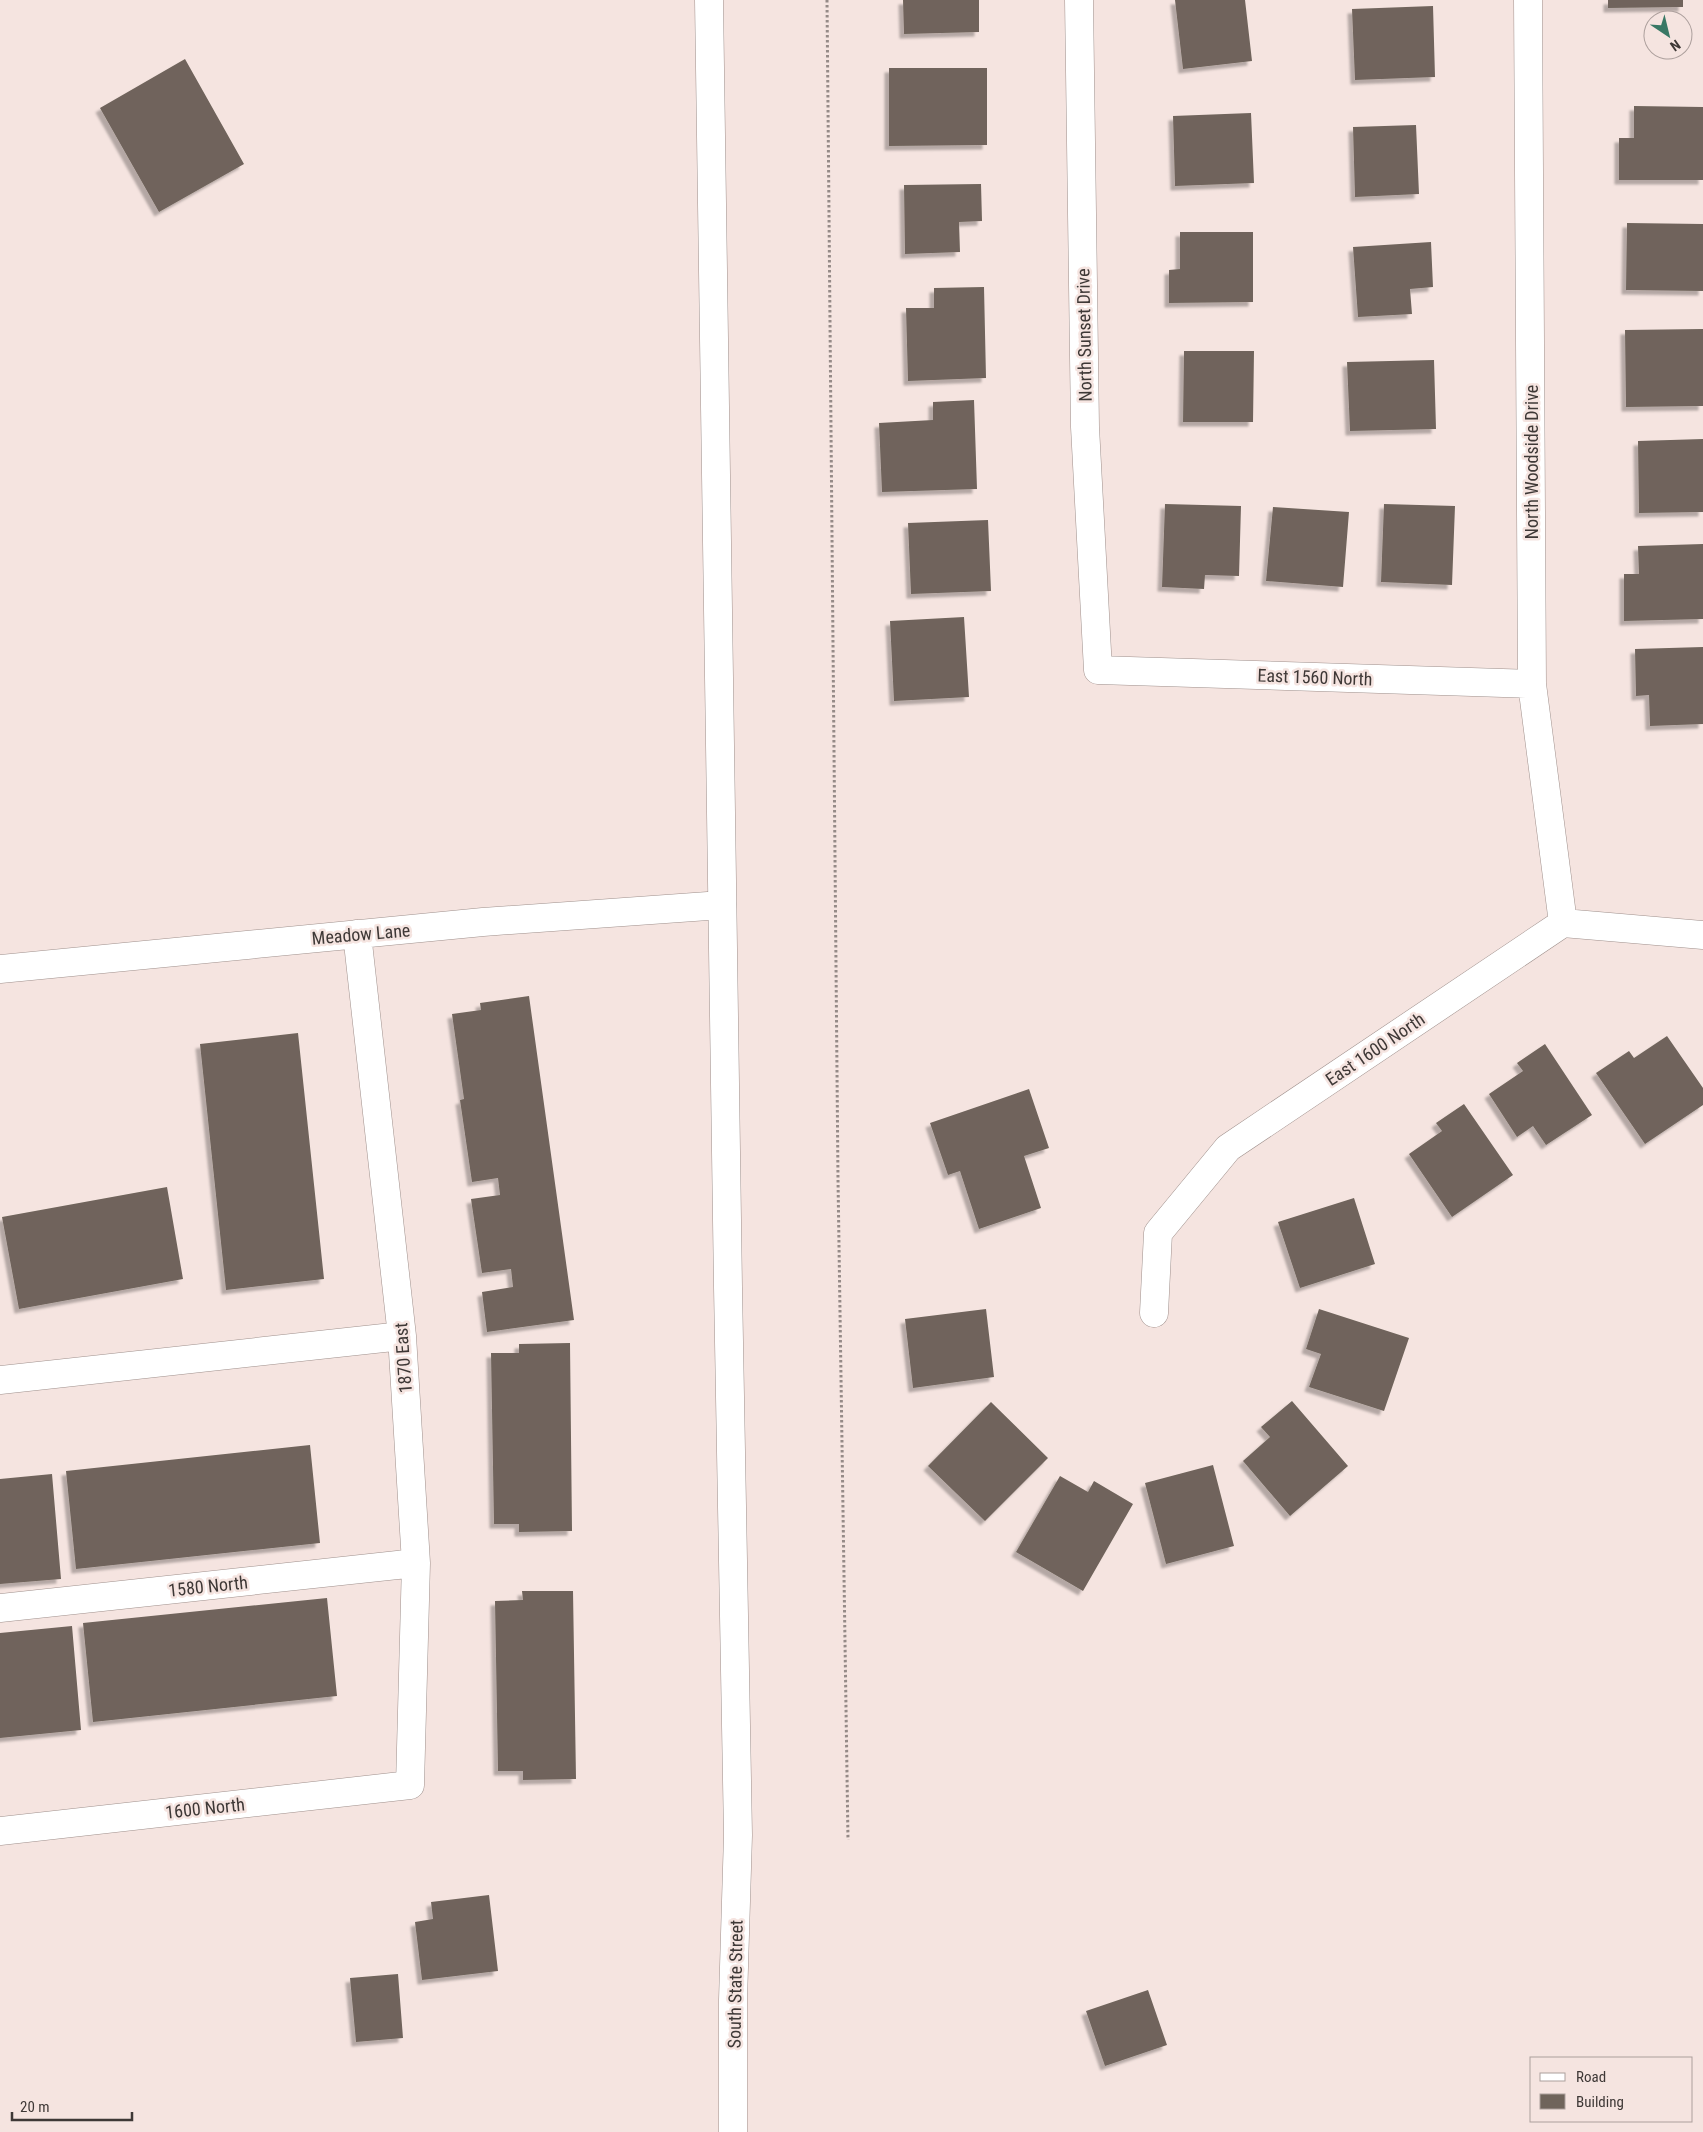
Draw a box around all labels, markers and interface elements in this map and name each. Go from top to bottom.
north arrow [1643,10,1693,60]
text: N [1667,37,1684,55]
street label: North Sunset Drive [1072,268,1096,402]
street label: North Woodside Drive [1521,385,1542,539]
street label: East 1560 North [1257,664,1373,690]
street label: Meadow Lane [311,919,411,949]
street label: East 1600 North [1321,1008,1429,1090]
street label: 1870 East [390,1322,416,1394]
street label: 1580 North [167,1571,249,1601]
street label: 1600 North [164,1793,246,1823]
street label: South State Street [723,1920,747,2048]
legend [1530,2057,1693,2122]
text: Road [1576,2068,1606,2086]
scale bar [12,2090,132,2122]
text: Building [1576,2093,1624,2111]
text: 20 m [20,2098,50,2116]

